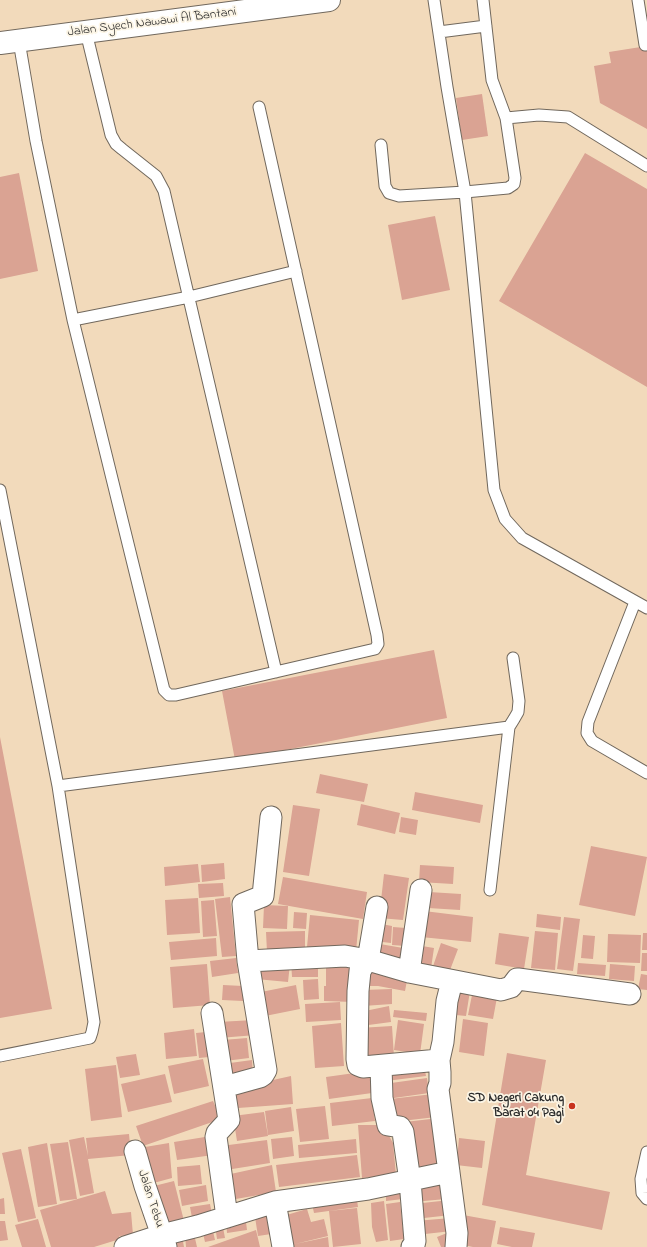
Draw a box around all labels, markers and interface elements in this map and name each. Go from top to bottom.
street label: Jalan Syech Nawawi Al Bantani [67,5,237,41]
place label: SD Negeri Cakung Barat 04 Pagi [467,1091,564,1122]
marker: SD Negeri Cakung Barat 04 Pagi [567,1101,577,1111]
street label: Jalan Tebu [133,1168,167,1230]

